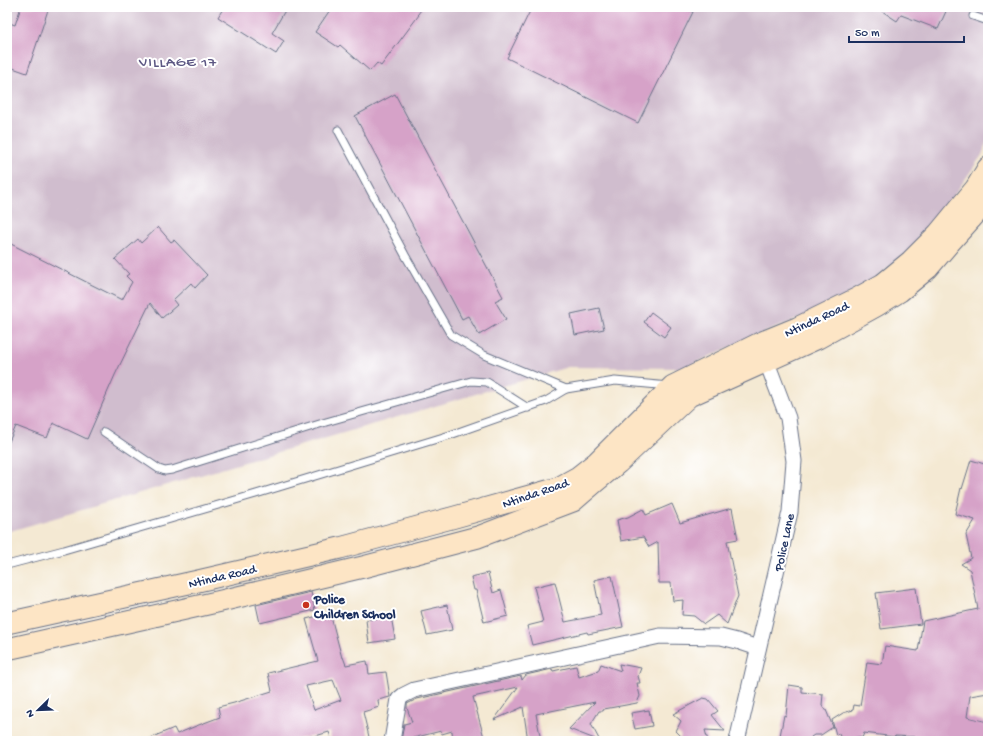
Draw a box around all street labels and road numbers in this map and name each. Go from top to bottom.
street label: Ntinda Road [783,298,853,342]
street label: Ntinda Road [501,476,572,513]
street label: Police Lane [772,512,799,574]
street label: Ntinda Road [187,562,259,593]

